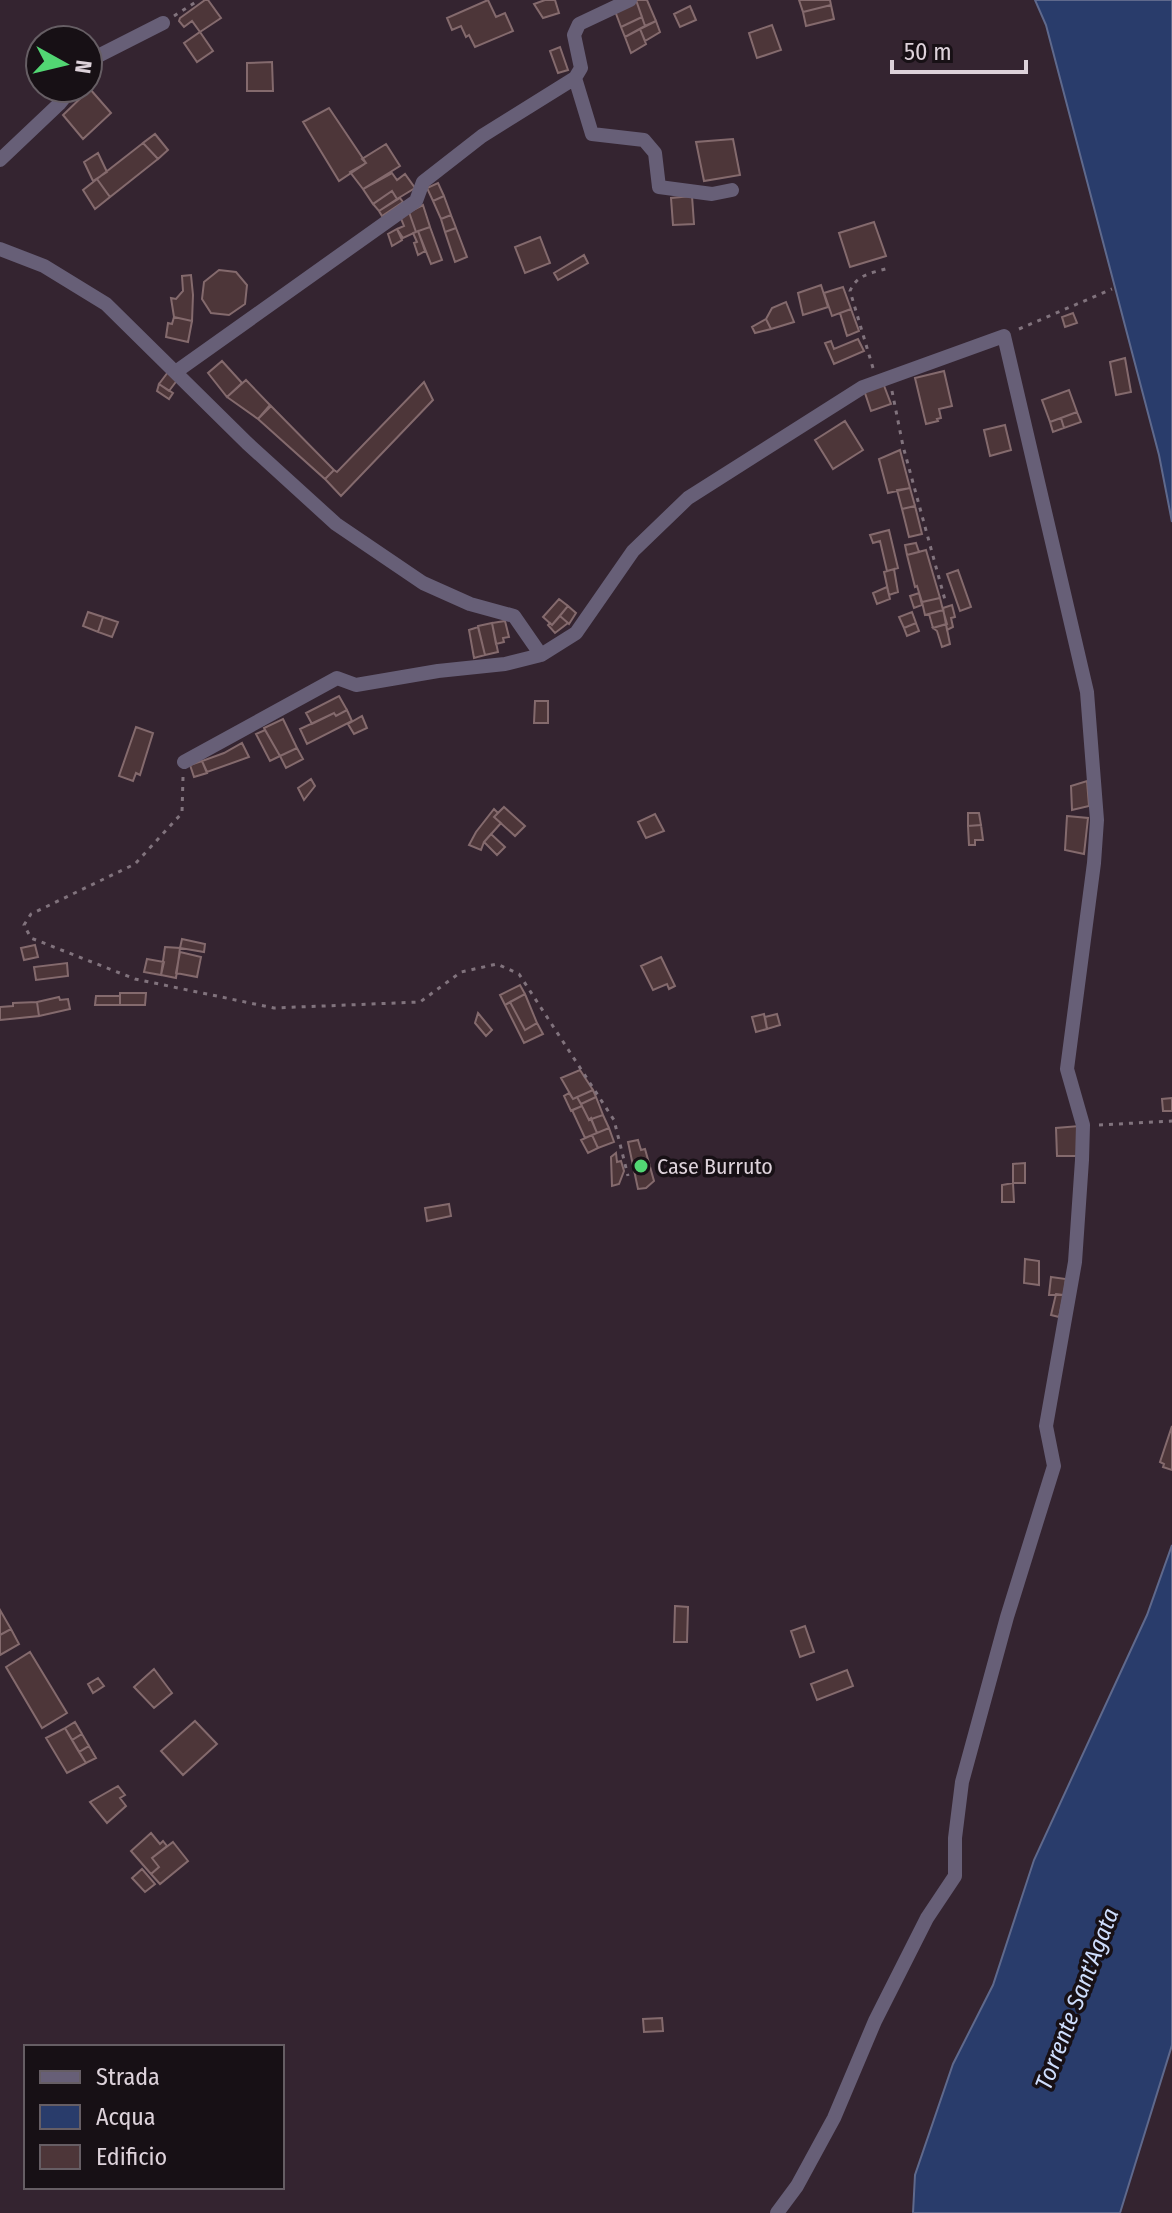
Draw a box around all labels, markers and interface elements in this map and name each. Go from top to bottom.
north arrow [24,24,104,104]
scale bar [892,24,1026,74]
text: 50 m [904,38,952,66]
text: N [69,58,98,75]
place label: Case Burruto [657,1153,773,1180]
marker: Case Burruto [632,1157,650,1175]
water label: Torrente Sant'Agata [1030,1904,1124,2094]
legend [24,2045,284,2189]
text: Strada [96,2063,160,2091]
text: Acqua [96,2103,156,2131]
text: Edificio [96,2143,167,2171]

